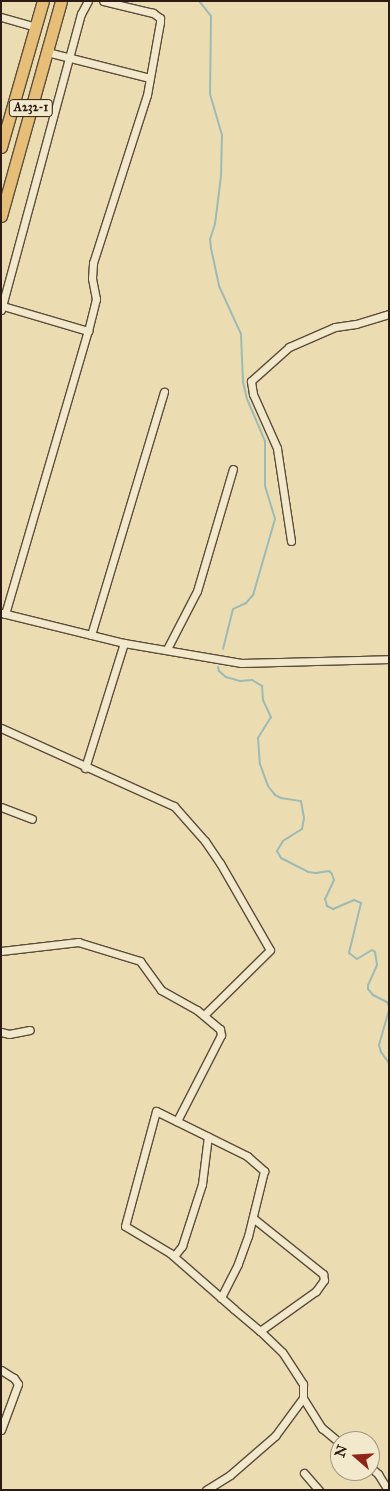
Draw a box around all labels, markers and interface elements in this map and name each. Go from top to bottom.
road number: A232-1 [8,99,54,118]
north arrow [330,1431,380,1481]
text: N [331,1443,351,1460]

